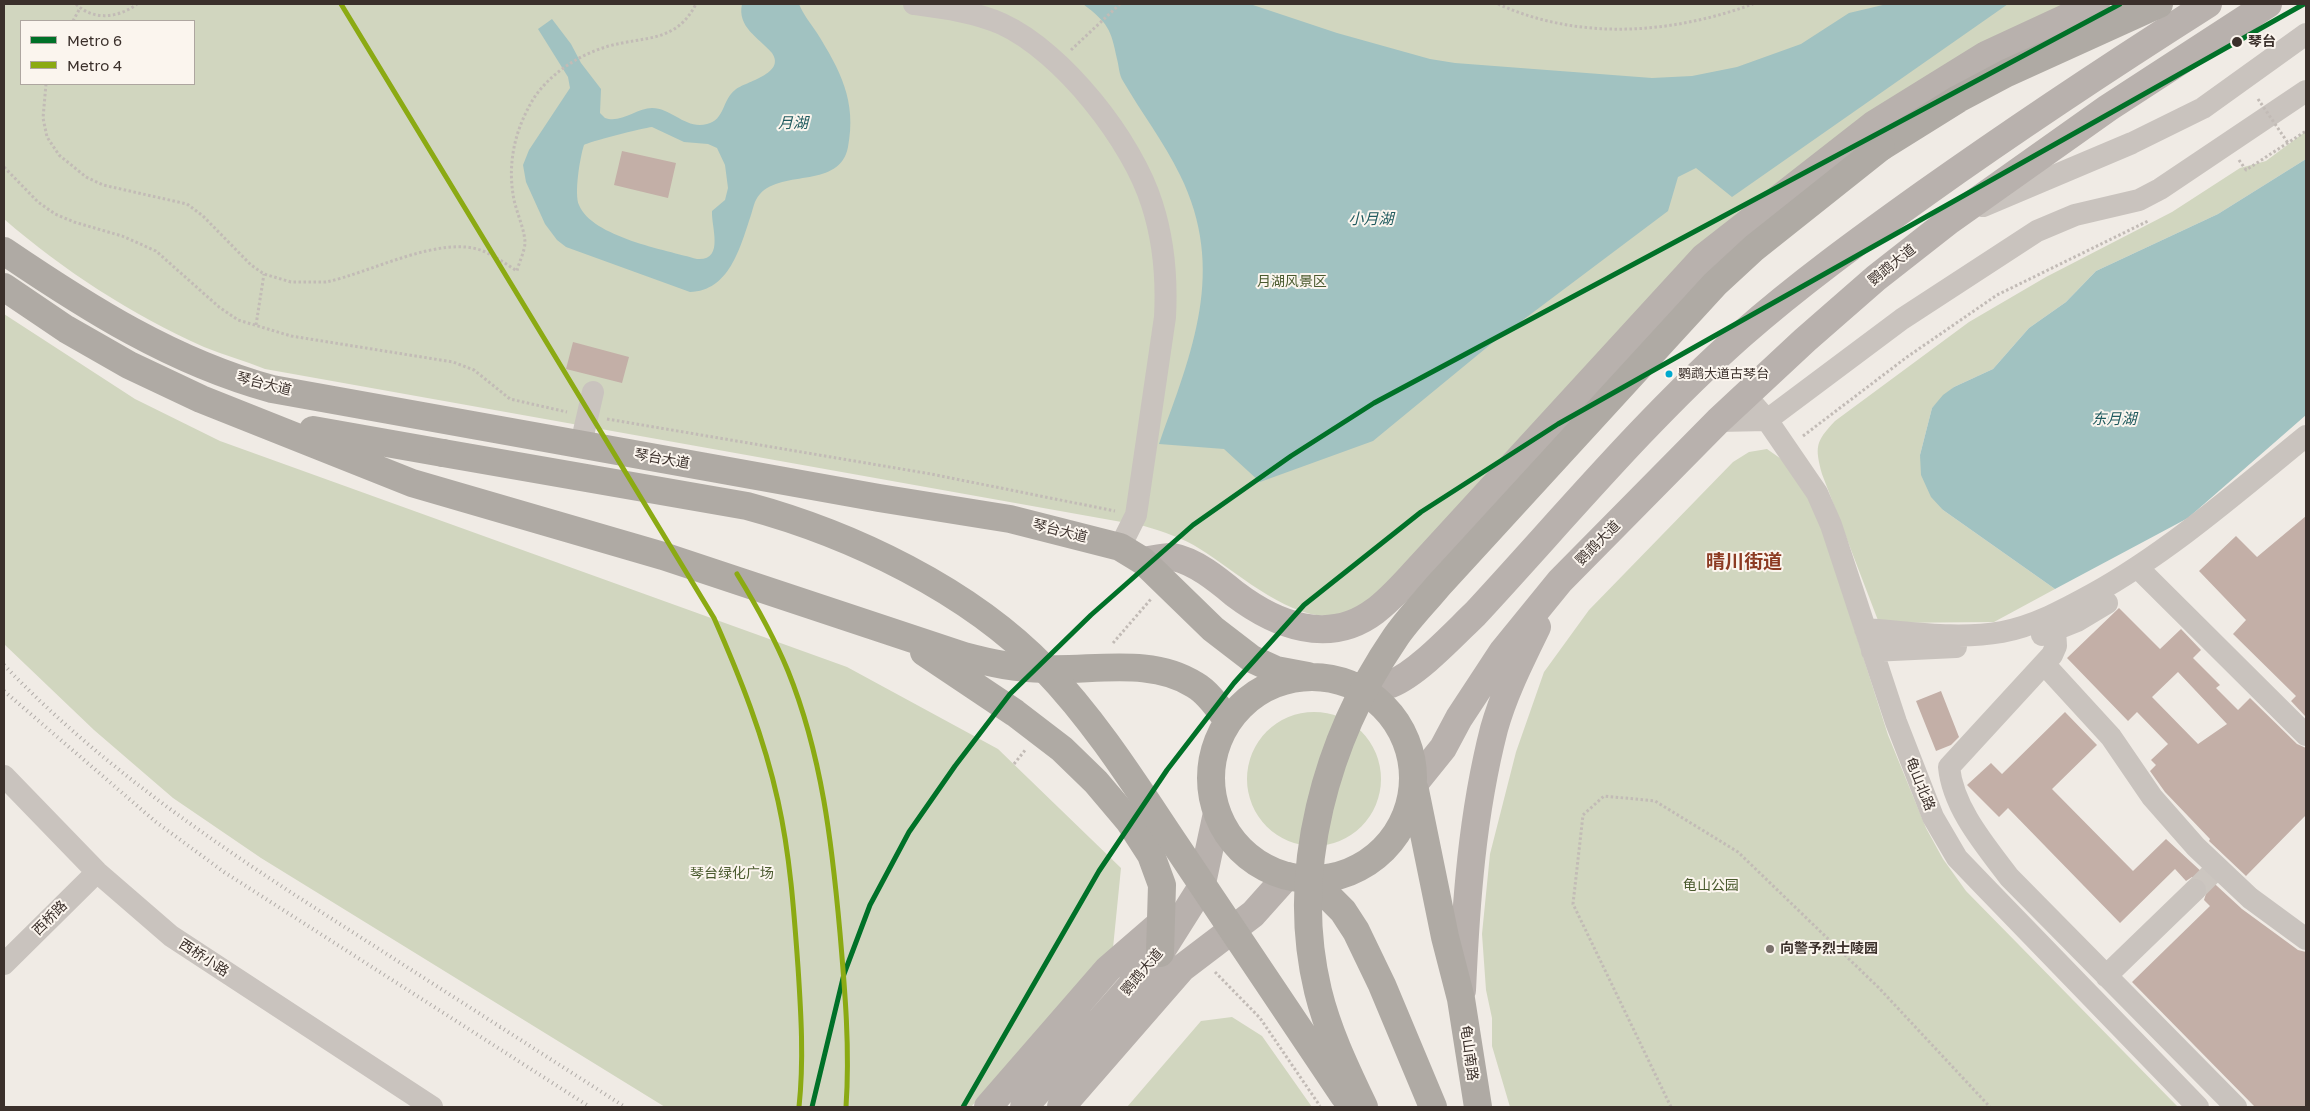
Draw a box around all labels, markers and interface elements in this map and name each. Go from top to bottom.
legend [20,20,195,85]
text: Metro 6 [67,31,122,49]
place label: 琴台 [2248,34,2276,50]
marker: 琴台 [2230,35,2244,49]
text: Metro 4 [67,56,122,74]
water label: 月湖 [778,114,808,132]
water label: 小月湖 [1349,210,1393,228]
street label: 鹦鹉大道 [1865,241,1919,289]
park label: 月湖风景区 [1257,274,1327,290]
place label: 鹦鹉大道古琴台 [1678,366,1769,382]
street label: 琴台大道 [235,369,293,399]
marker: 鹦鹉大道古琴台 [1664,369,1674,379]
water label: 东月湖 [2092,410,2136,428]
street label: 琴台大道 [633,446,691,472]
street label: 琴台大道 [1031,516,1089,546]
street label: 鹦鹉大道 [1572,517,1624,569]
district label: 晴川街道 [1706,551,1782,573]
street label: 龟山北路 [1902,755,1938,813]
park label: 琴台绿化广场 [690,866,774,882]
park label: 龟山公园 [1683,878,1739,894]
street label: 西桥路 [29,897,71,939]
street label: 西桥小路 [176,936,232,980]
place label: 向警予烈士陵园 [1780,941,1878,957]
marker: 向警予烈士陵园 [1764,943,1776,955]
street label: 鹦鹉大道 [1118,945,1166,999]
street label: 龟山南路 [1457,1024,1481,1082]

